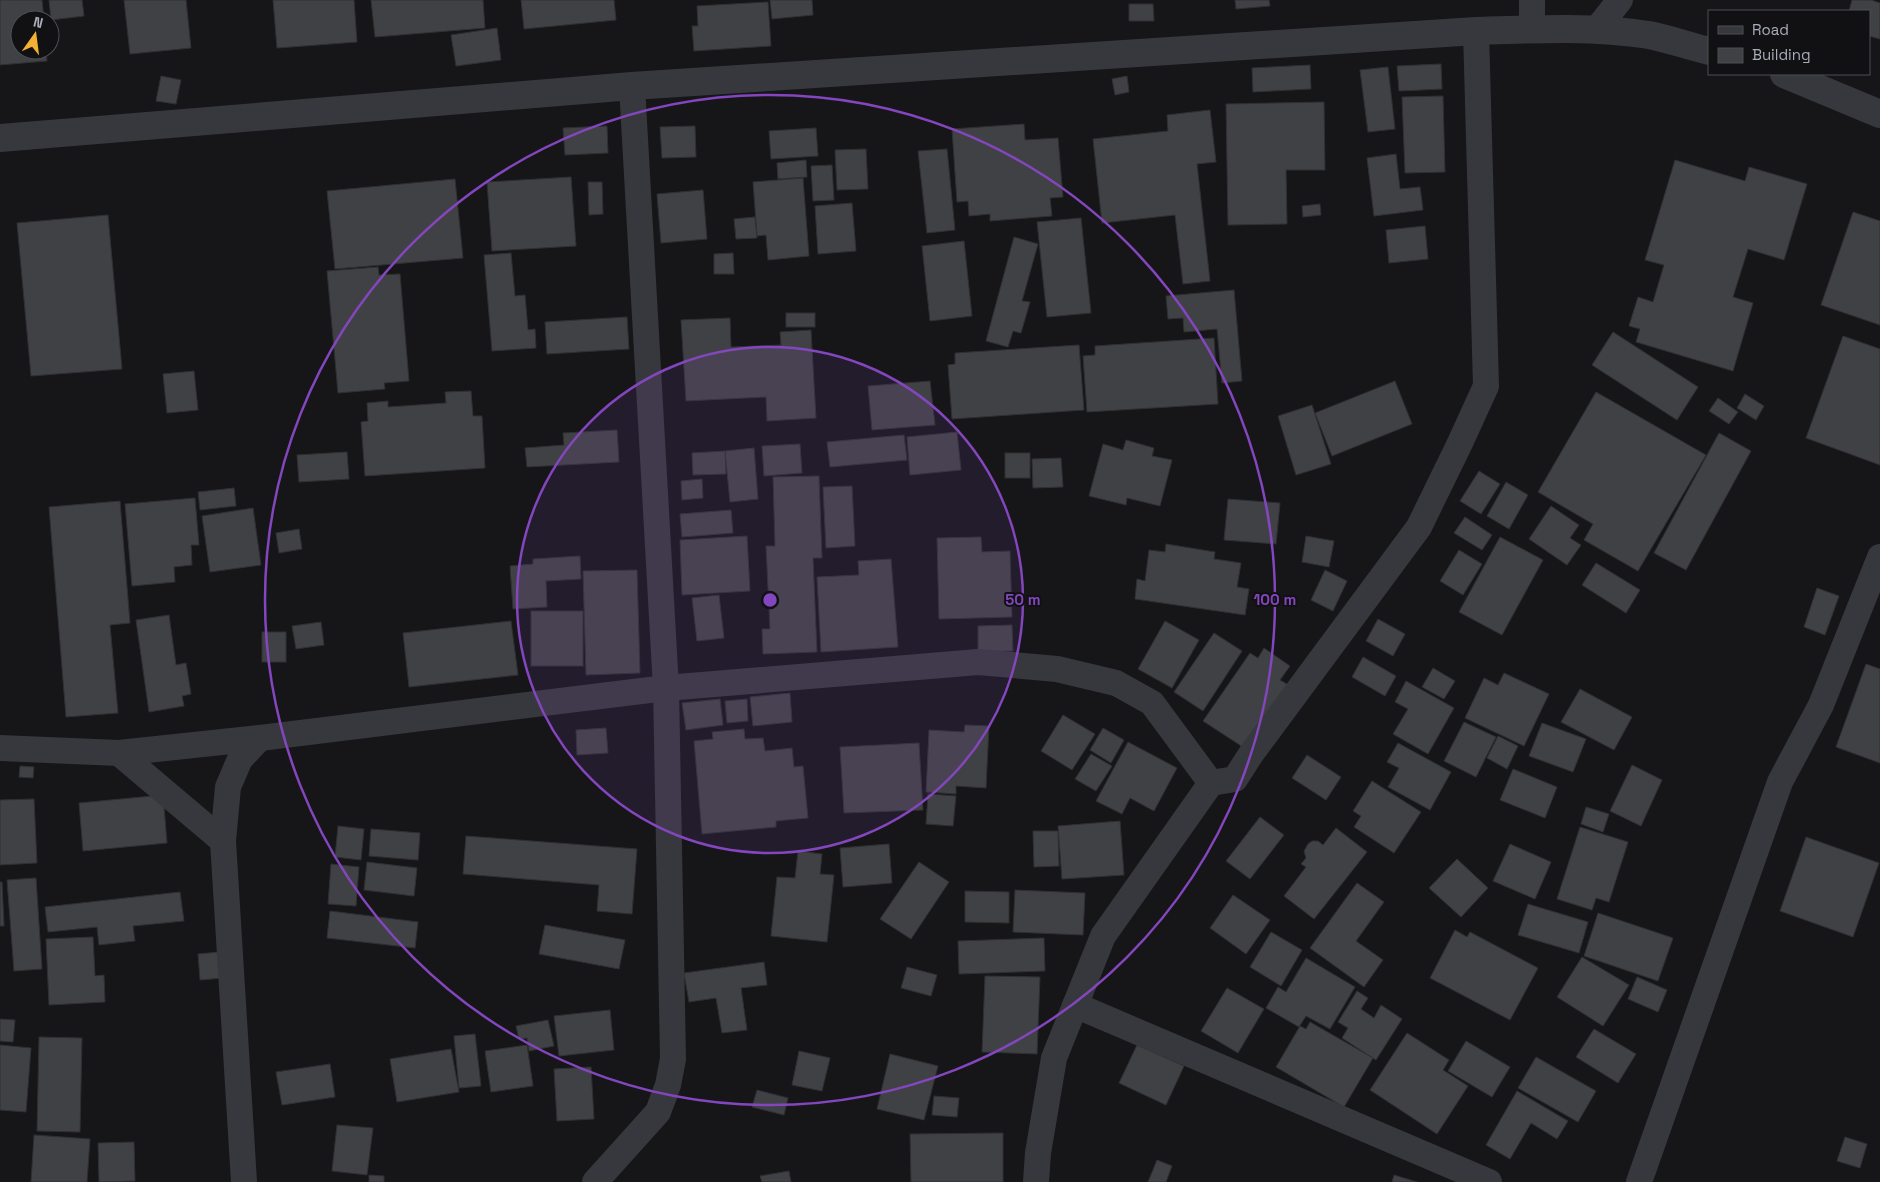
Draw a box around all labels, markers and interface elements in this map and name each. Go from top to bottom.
north arrow [10,10,60,60]
legend [1708,10,1870,75]
text: N [31,13,45,32]
text: Road [1752,20,1789,39]
text: Building [1752,45,1811,64]
text: 50 m [1005,590,1041,609]
text: 100 m [1254,590,1296,609]
centre of rings [761,591,779,609]

